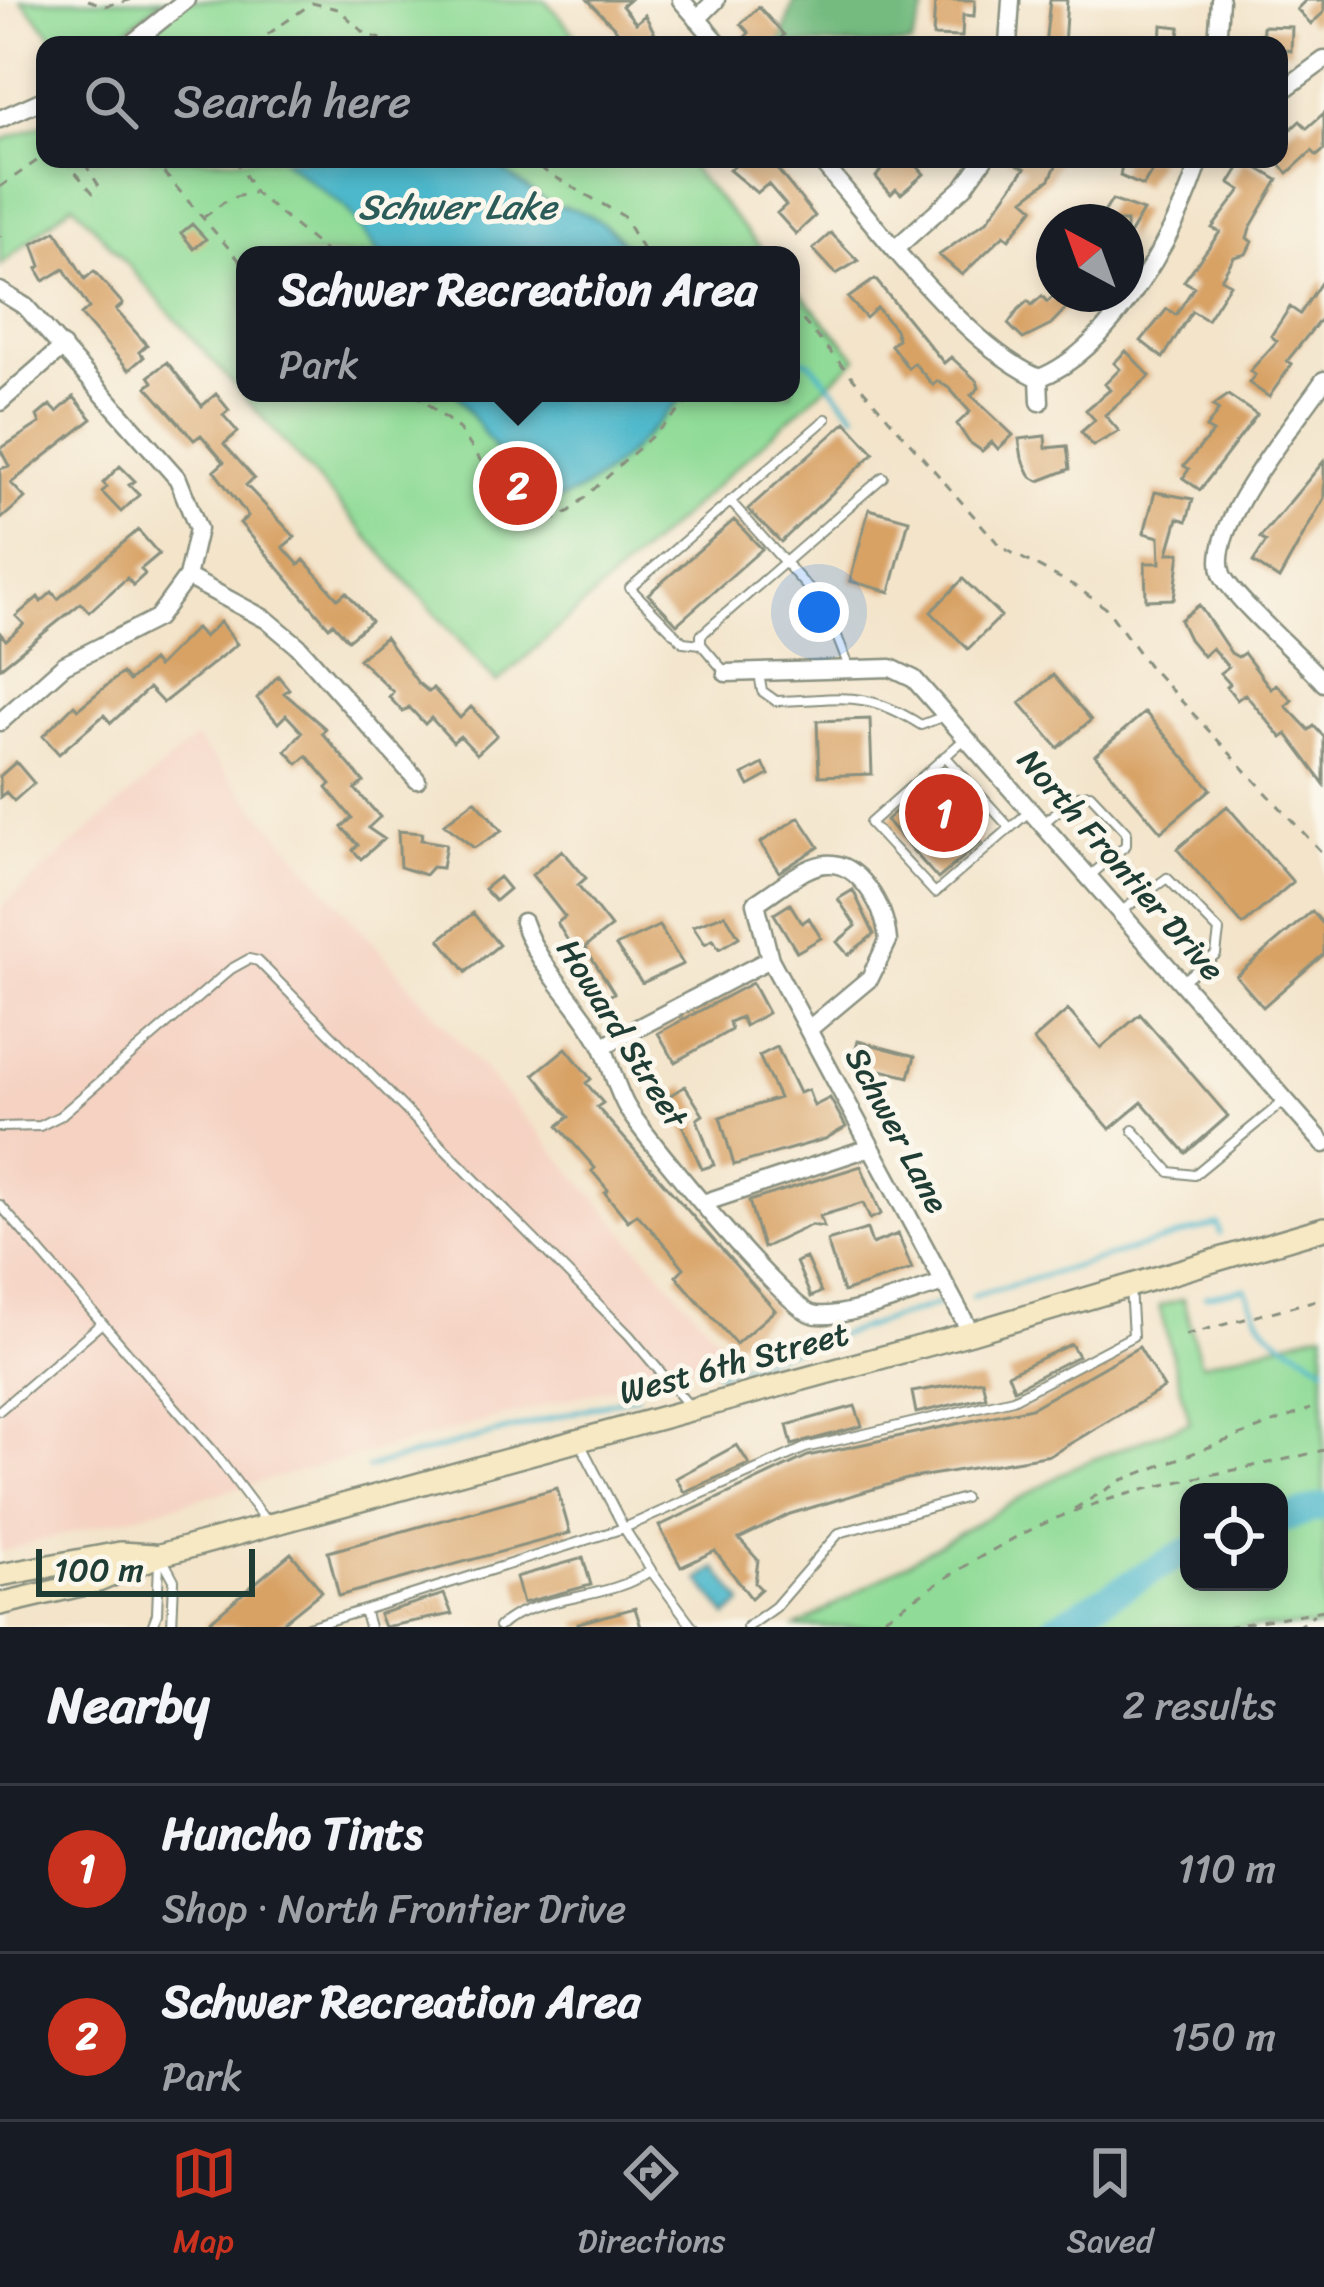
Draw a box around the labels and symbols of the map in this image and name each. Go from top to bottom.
water label: Schwer Lake [358,175,560,239]
north arrow [1036,204,1144,312]
pin: 2 [479,441,557,531]
your location [789,582,849,642]
street label: North Frontier Drive [1002,735,1240,995]
pin: 1 [905,768,983,858]
street label: Howard Street [540,927,704,1141]
street label: Schwer Lane [829,1036,965,1224]
street label: West 6th Street [613,1305,855,1421]
scale bar [36,1543,255,1596]

